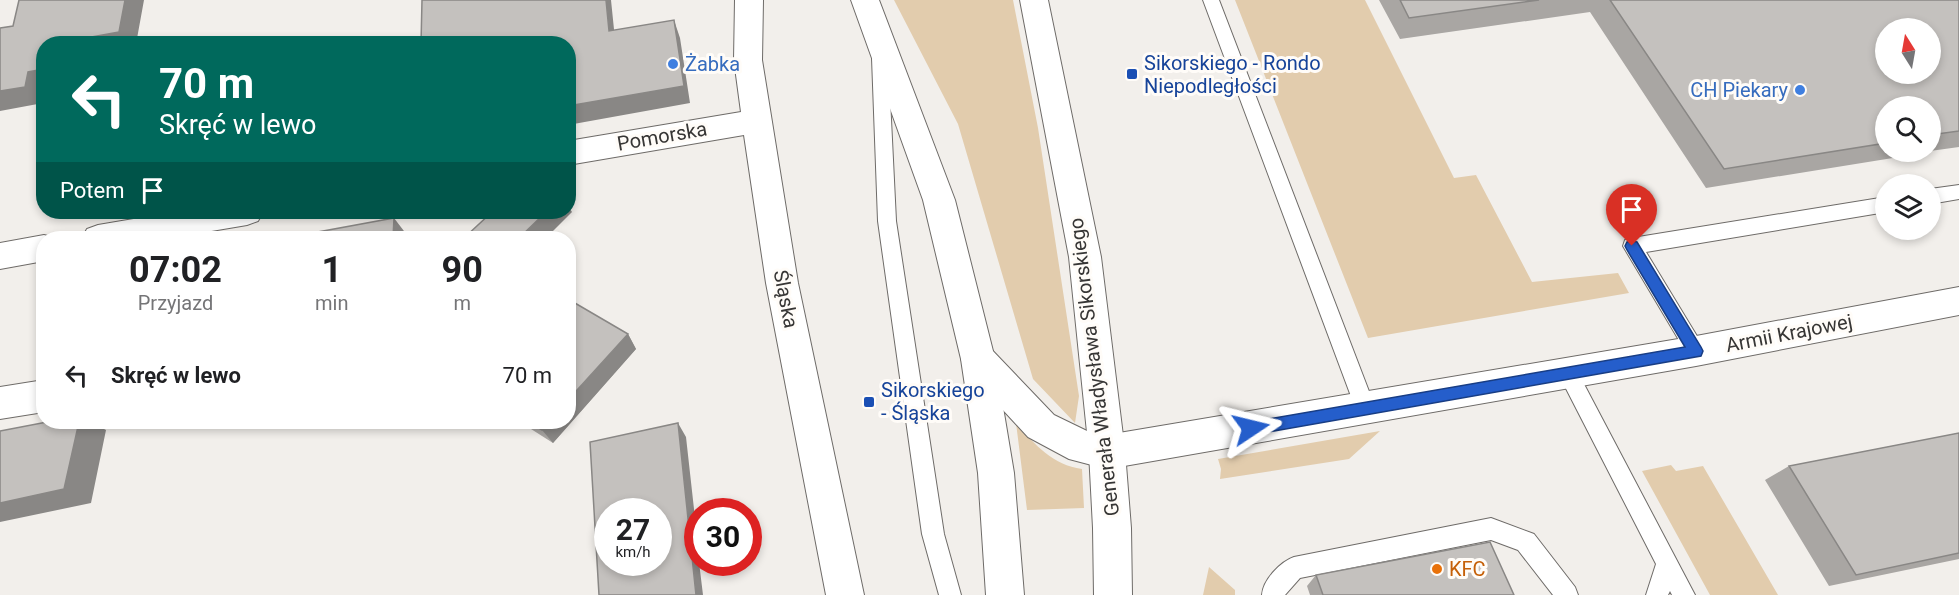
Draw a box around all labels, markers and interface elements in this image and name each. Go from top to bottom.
north arrow [1875,18,1941,84]
map controls [1875,18,1941,240]
place label: Sikorskiego - Rondo Niepodległości [1144,51,1321,98]
place label: Żabka [685,52,740,76]
marker: Żabka [666,57,680,71]
text: 70 m [159,59,254,108]
icon: left [60,60,138,138]
marker: Sikorskiego - Rondo Niepodległości [1125,67,1139,81]
place label: CH Piekary [1690,78,1789,102]
marker: CH Piekary [1793,83,1807,97]
button: search [1875,96,1941,162]
text: Skręć w lewo [159,109,316,141]
street label: Pomorska [615,116,709,156]
icon: arrive [136,174,169,207]
button: layers [1875,174,1941,240]
text: Potem [60,178,124,203]
pin [1606,184,1657,246]
icon: arrive [1615,193,1648,226]
street label: Generała Władysława Sikorskiego [1064,217,1124,517]
text: 07:02 [129,249,222,291]
text: 1 [321,249,342,291]
text: 90 [442,249,483,291]
street label: Śląska [769,268,803,330]
text: Przyjazd [138,291,213,315]
text: min [315,291,348,315]
text: m [453,291,471,315]
street label: Armii Krajowej [1724,309,1854,357]
icon: left [60,359,93,392]
text: Skręć w lewo [111,363,241,388]
text: 70 m [503,363,552,388]
place label: Sikorskiego - Śląska [881,378,985,425]
marker: Sikorskiego - Śląska [862,395,876,409]
position arrow [1219,396,1283,460]
speed limit sign: 30 [684,498,762,576]
text: 27 [616,512,650,547]
text: km/h [615,543,651,561]
place label: KFC [1449,557,1486,581]
marker: KFC [1430,562,1444,576]

